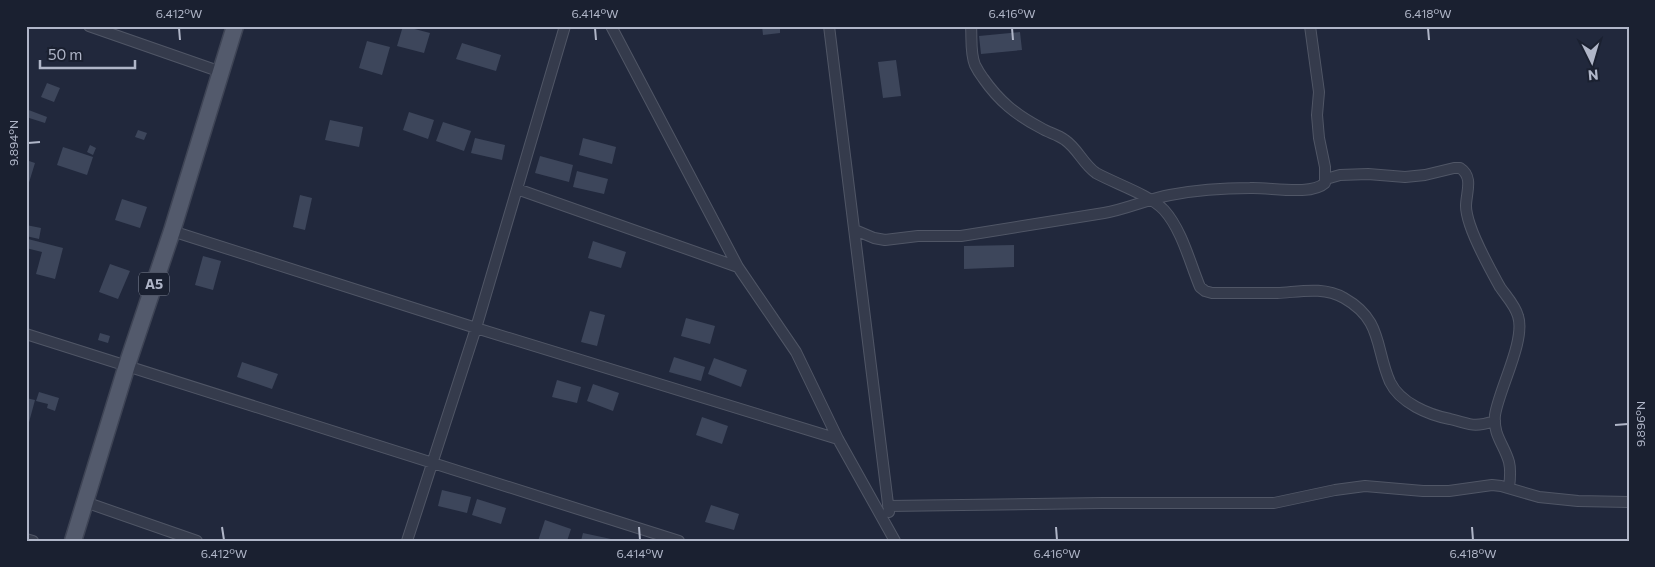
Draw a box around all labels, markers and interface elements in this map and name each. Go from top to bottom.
text: 6.412°W [156,6,202,20]
text: 6.414°W [572,6,618,20]
text: 6.416°W [989,6,1035,20]
text: 6.418°W [1405,6,1451,20]
scale bar [40,38,135,70]
north arrow [1568,38,1618,88]
text: 50 m [48,45,82,63]
text: N [1587,67,1599,84]
text: 9.894°N [6,120,20,166]
road number: A5 [139,272,169,296]
text: 9.896°N [1633,401,1647,447]
text: 6.412°W [201,546,247,560]
text: 6.414°W [617,546,663,560]
text: 6.416°W [1034,546,1080,560]
text: 6.418°W [1450,546,1496,560]

